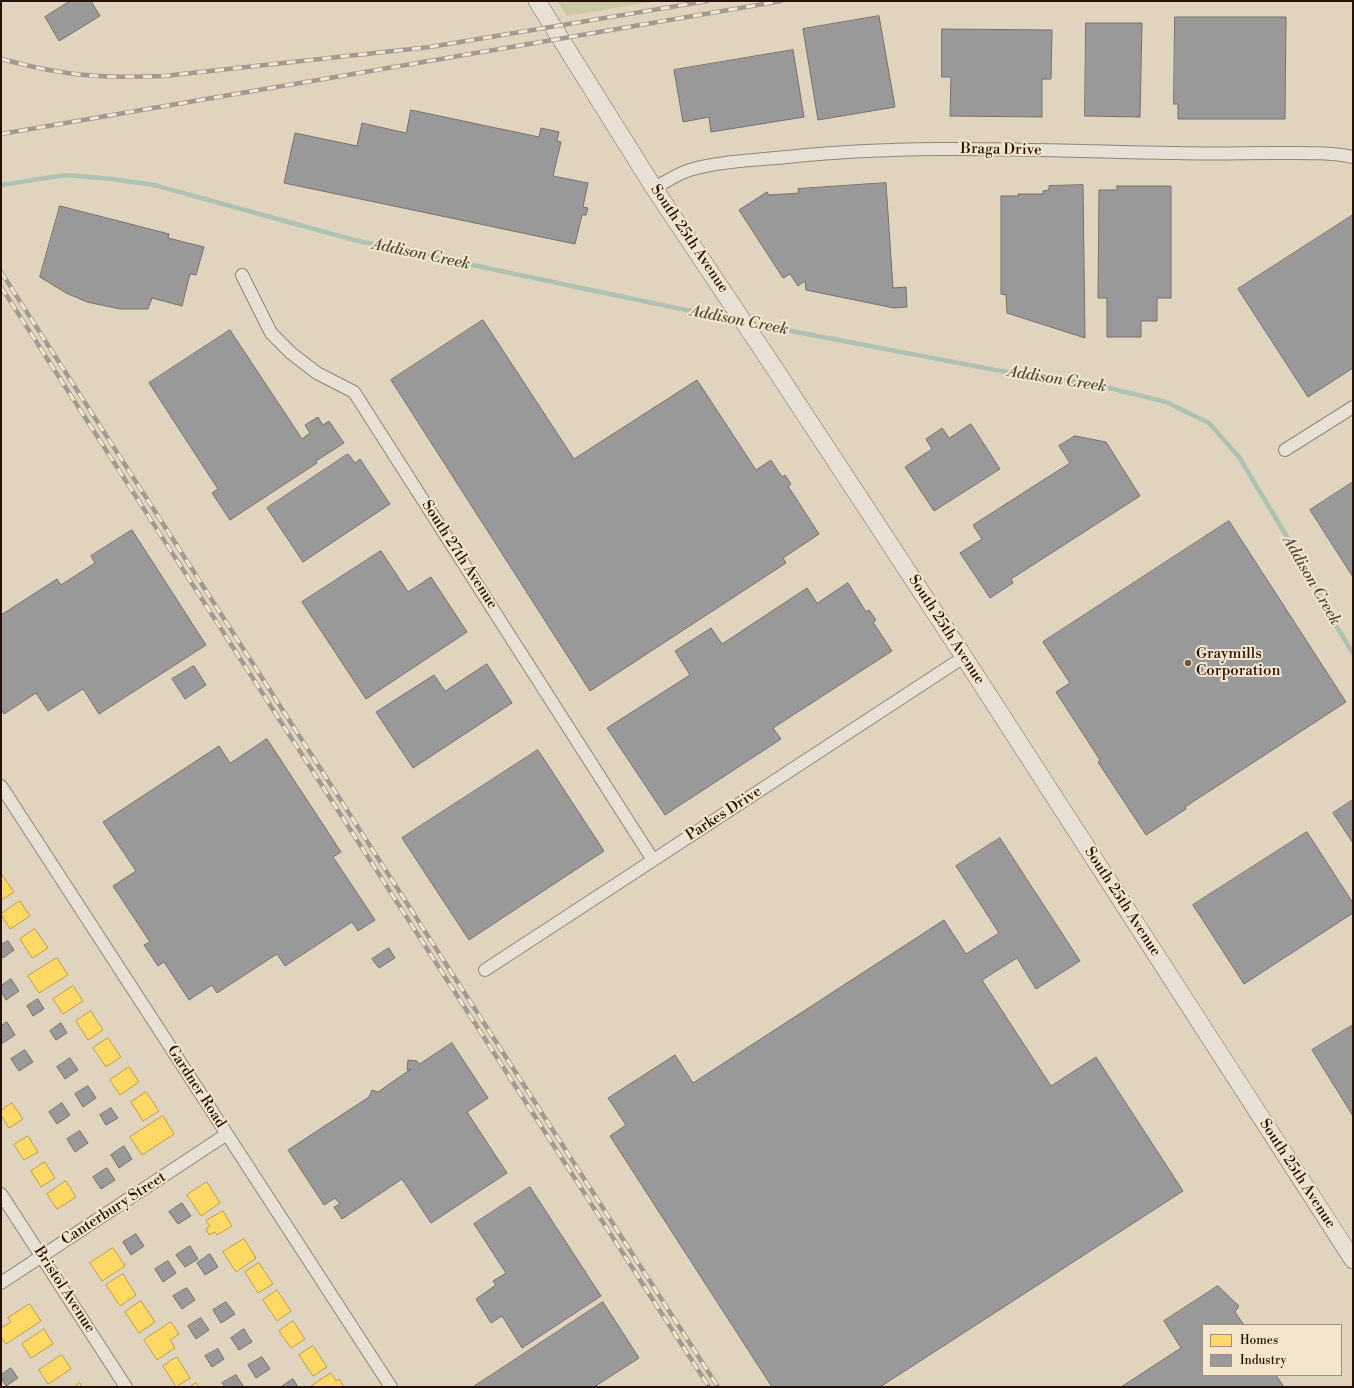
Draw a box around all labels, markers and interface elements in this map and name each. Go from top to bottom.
street label: Braga Drive [960,140,1042,160]
street label: South 25th Avenue [646,181,732,297]
water label: Addison Creek [370,235,472,275]
water label: Addison Creek [688,302,790,340]
water label: Addison Creek [1006,363,1108,397]
street label: South 27th Avenue [417,497,501,613]
water label: Addison Creek [1278,533,1344,629]
street label: South 25th Avenue [904,572,988,688]
place label: Graymills Corporation [1196,645,1280,680]
marker: Graymills Corporation [1183,658,1193,668]
street label: Parkes Drive [683,783,765,845]
street label: South 25th Avenue [1080,844,1164,960]
street label: Gardner Road [163,1043,229,1131]
street label: South 25th Avenue [1255,1116,1339,1232]
street label: Canterbury Street [58,1168,170,1250]
street label: Bristol Avenue [29,1243,99,1337]
legend [1202,1324,1342,1376]
text: Homes [1240,1333,1278,1348]
text: Industry [1240,1353,1286,1368]

